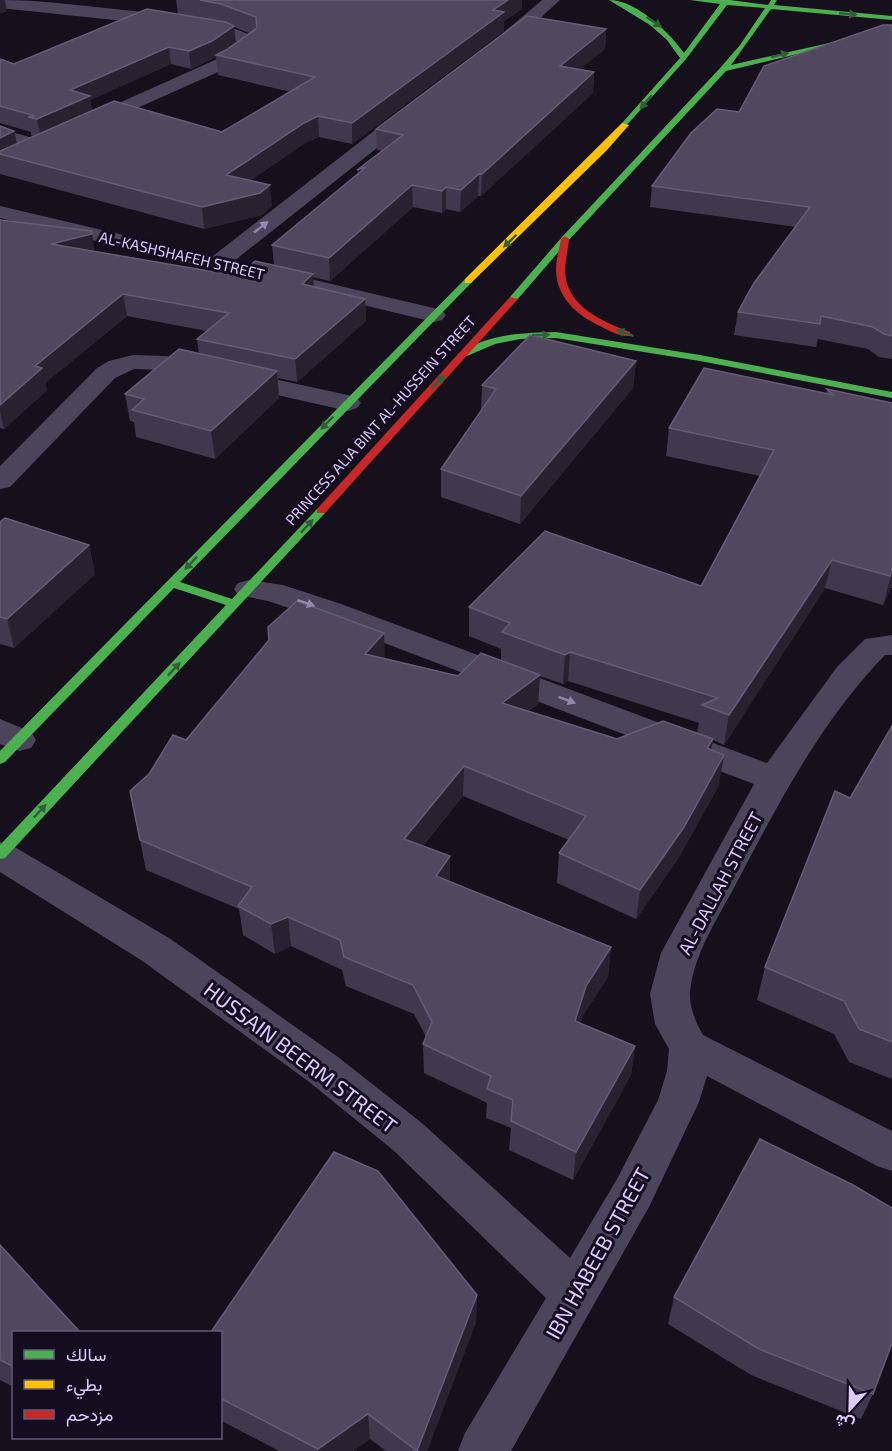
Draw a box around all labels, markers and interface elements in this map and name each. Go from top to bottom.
one-way arrow [839,9,858,19]
one-way arrow [646,16,662,27]
one-way arrow [771,50,789,59]
one-way arrow [640,94,653,109]
one-way arrow [254,221,269,233]
street label: AL-KASHSHAFEH STREET [98,227,267,283]
one-way arrow [502,234,517,248]
street label: PRINCESS ALIA BINT AL-HUSSEIN STREET [281,311,479,529]
one-way arrow [616,327,634,337]
one-way arrow [532,330,551,340]
one-way arrow [431,375,445,390]
one-way arrow [321,416,335,430]
one-way arrow [299,519,313,533]
one-way arrow [184,555,198,569]
one-way arrow [297,598,315,608]
one-way arrow [167,662,180,677]
one-way arrow [558,696,576,706]
one-way arrow [33,804,46,819]
street label: AL-DALLAH STREET [673,807,767,958]
street label: HUSSAIN BEERM STREET [200,976,402,1138]
street label: IBN HABEEB STREET [540,1163,654,1343]
legend [12,1331,222,1439]
text: سالك [66,1343,106,1365]
text: بطيء [66,1373,102,1400]
north arrow [820,1379,880,1439]
text: مزدحم [66,1403,113,1427]
text: ش [832,1410,857,1436]

